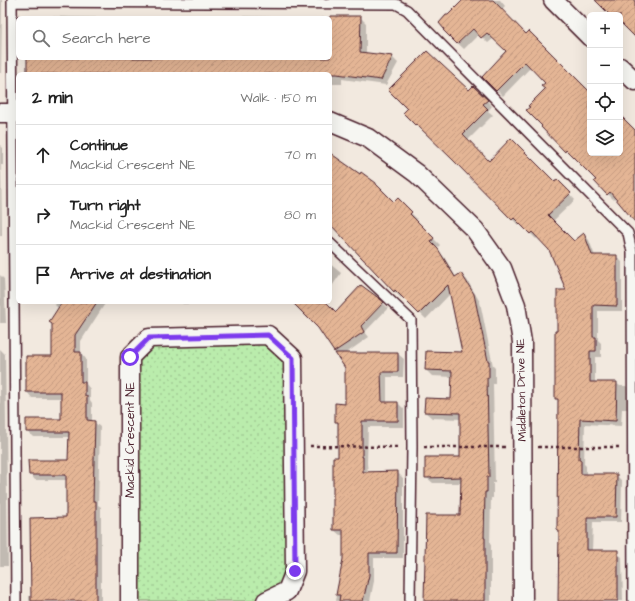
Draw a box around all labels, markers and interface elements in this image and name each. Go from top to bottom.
map controls [587,12,623,156]
button: + [587,12,623,48]
search box [16,16,332,60]
icon: search [30,27,52,49]
text: Search here [62,28,151,49]
button: − [587,48,623,84]
button: locate [587,84,623,120]
text: 2 min [32,86,73,110]
text: Walk · 150 m [241,89,316,107]
button: layers [587,120,623,156]
text: Continue [70,135,128,156]
icon: ahead [32,144,54,166]
text: 70 m [284,146,316,164]
text: Mackid Crescent NE [70,156,195,174]
text: Turn right [70,195,141,216]
icon: right [32,204,54,226]
text: 80 m [284,206,316,224]
text: Mackid Crescent NE [70,216,195,234]
icon: arrive [32,264,54,286]
text: Arrive at destination [70,264,211,285]
street label: Middleton Drive NE [512,338,531,442]
route start [121,348,139,366]
street label: Mackid Crescent NE [122,382,139,498]
route end [286,562,304,580]

